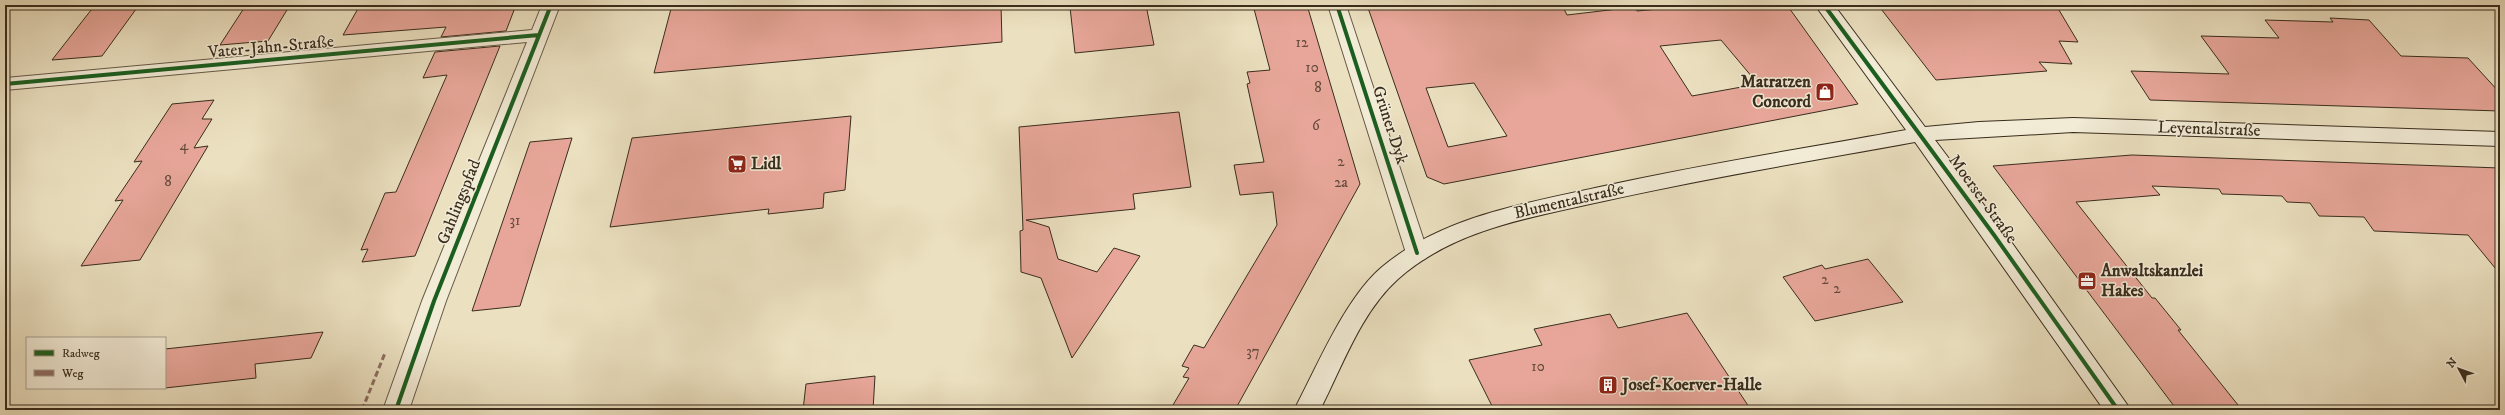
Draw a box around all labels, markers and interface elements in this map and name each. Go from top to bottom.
street label: Vater-Jahn-Straße [206,31,335,64]
house number: 12 [1296,33,1309,52]
house number: 10 [1305,58,1319,77]
place label: Matratzen Concord [1741,71,1812,113]
house number: 8 [1314,78,1322,97]
shop icon: Matratzen Concord [1814,81,1836,103]
street label: Grüner Dyk [1367,83,1413,168]
house number: 6 [1312,116,1321,135]
street label: Leyentalstraße [2157,116,2261,142]
house number: 4 [180,136,189,155]
street label: Moerser Straße [1943,150,2023,248]
house number: 2 [1337,152,1345,171]
supermarket icon: Lidl [726,153,748,175]
place label: Lidl [751,153,782,175]
street label: Gahlingspfad [432,156,486,248]
house number: 8 [164,172,172,191]
house number: 2a [1334,173,1348,192]
street label: Blumentalstraße [1512,178,1626,224]
house number: 31 [509,211,521,230]
place label: Anwaltskanzlei Hakes [2100,260,2204,302]
house number: 2 [1821,270,1829,289]
office icon: Anwaltskanzlei Hakes [2076,270,2098,292]
house number: 2 [1833,279,1841,298]
legend [26,337,166,389]
house number: 37 [1246,342,1260,361]
text: Radweg [62,346,100,361]
north arrow [2439,349,2479,389]
text: N [2444,355,2460,371]
house number: 10 [1531,357,1545,376]
text: Weg [61,366,83,381]
building icon: Josef-Koerver-Halle [1597,374,1619,396]
place label: Josef-Koerver-Halle [1620,374,1762,396]

